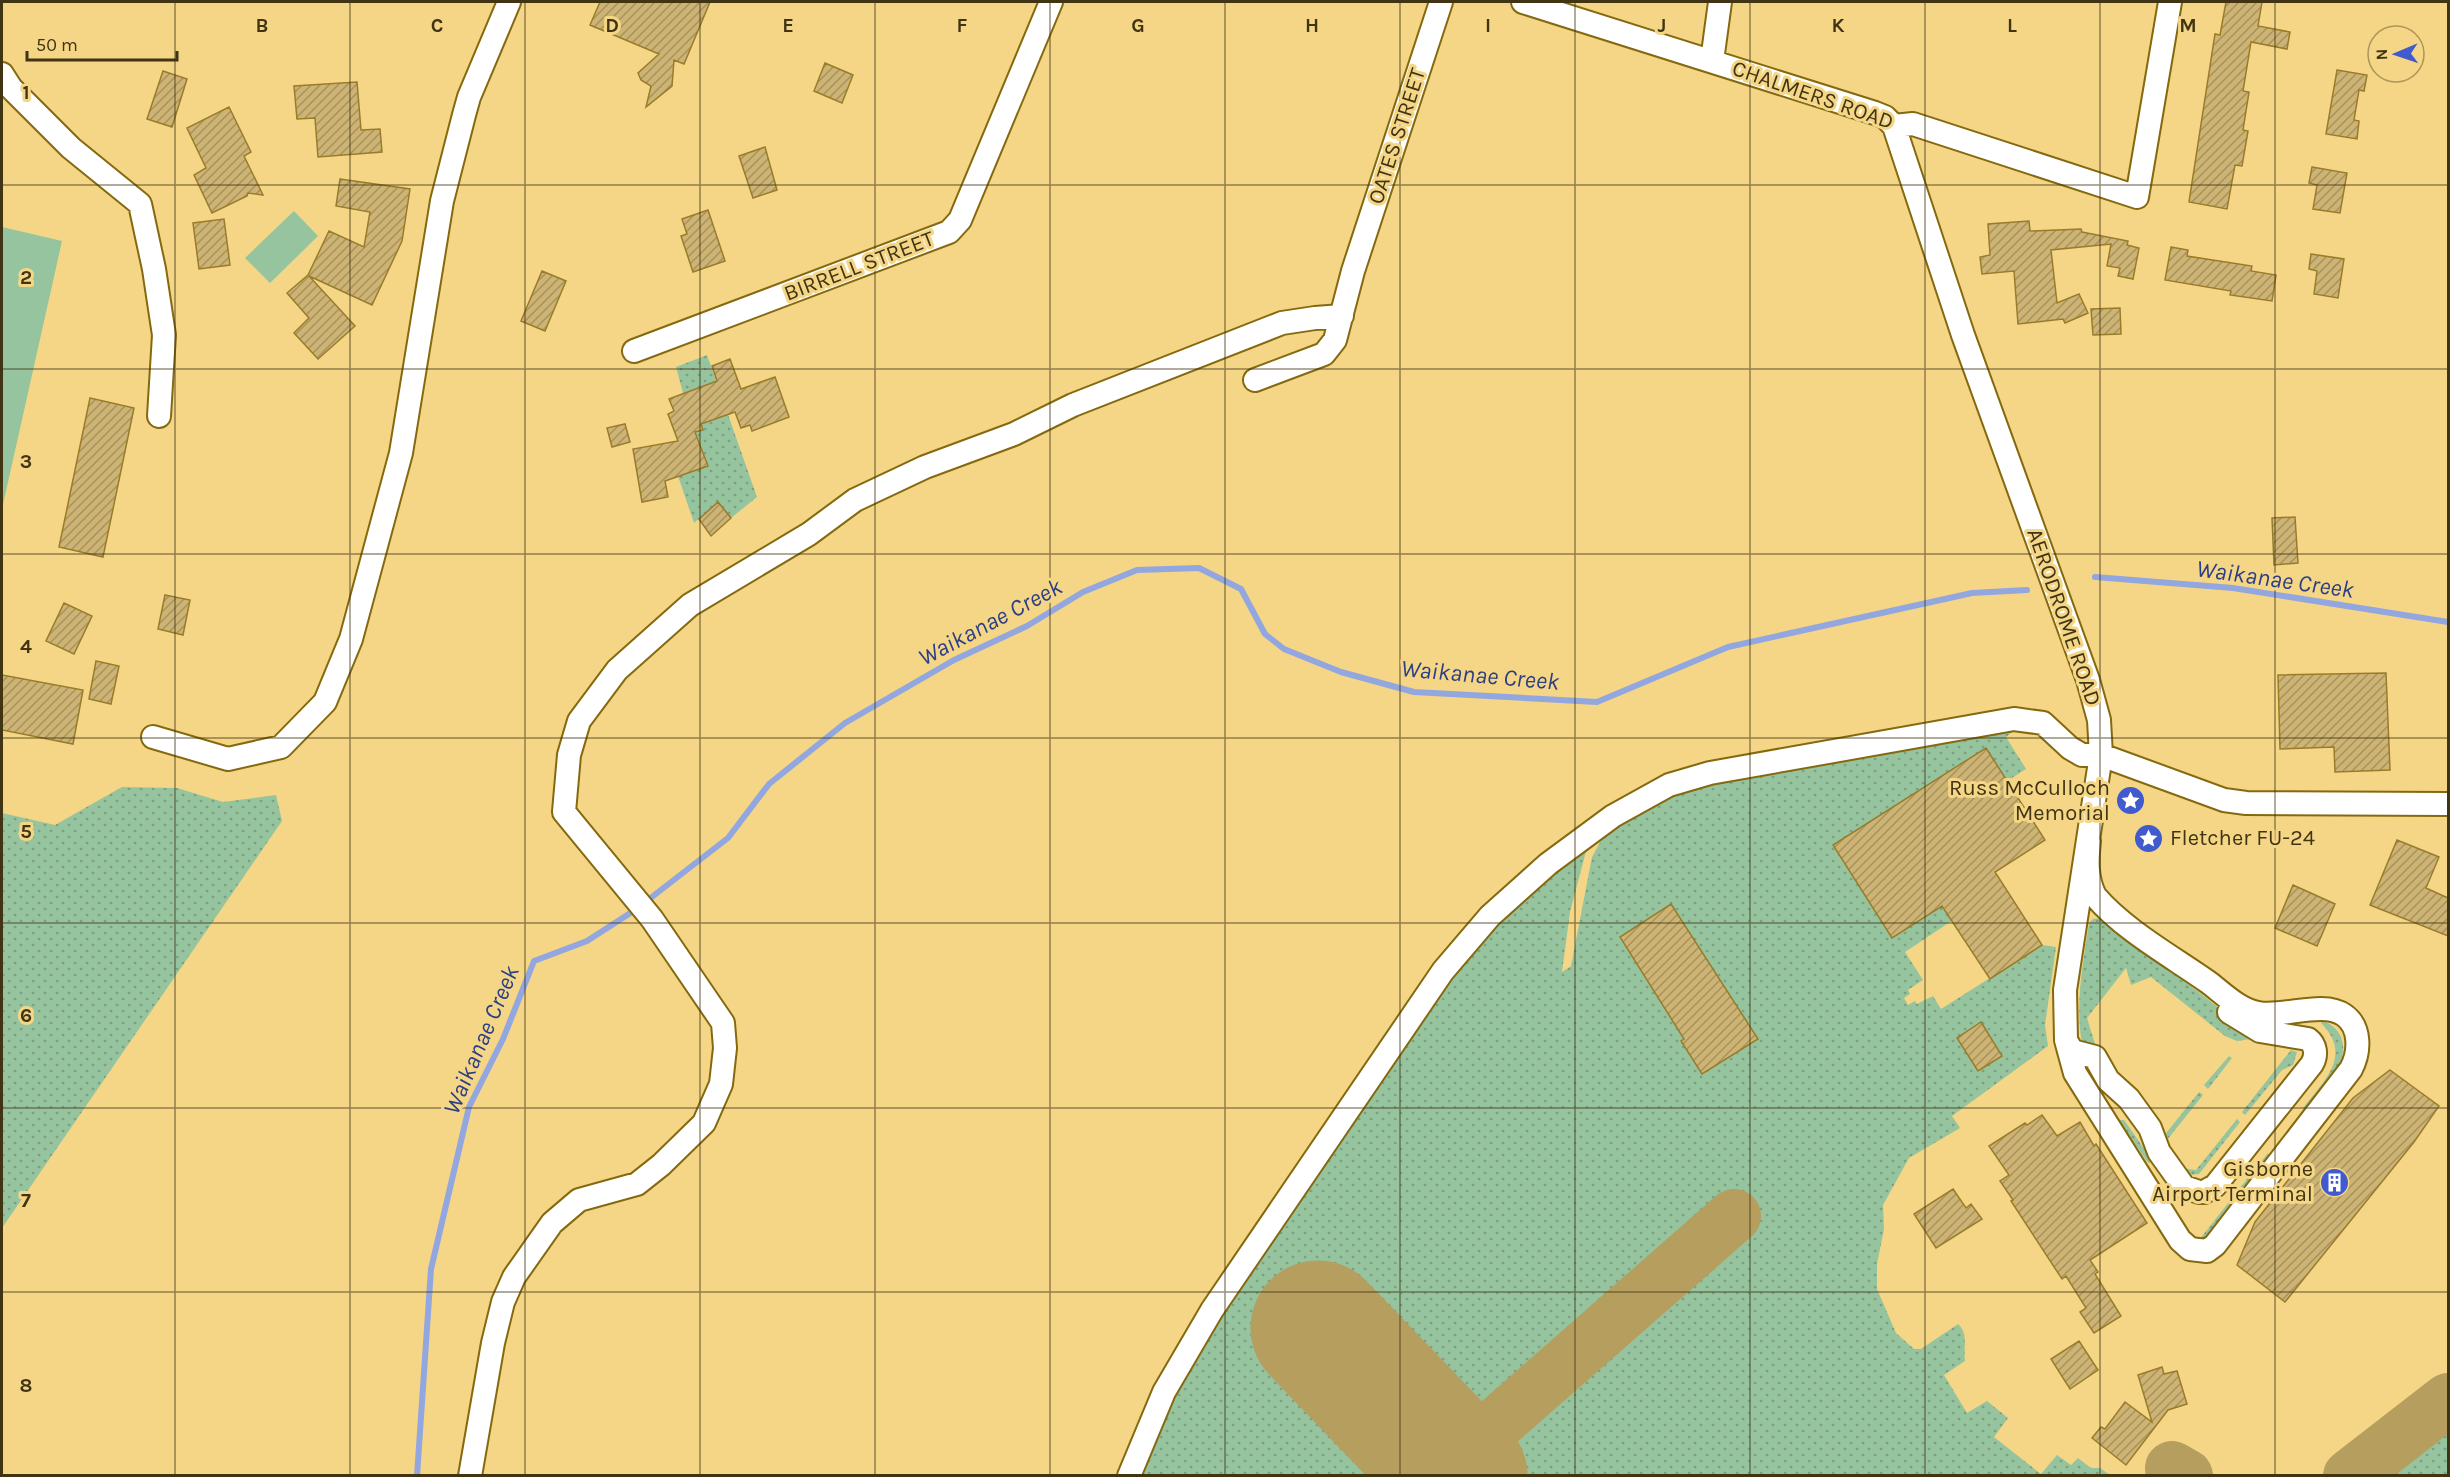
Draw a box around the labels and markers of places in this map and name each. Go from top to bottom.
place label: Russ McCulloch Memorial [1949,775,2110,826]
place icon: Russ McCulloch Memorial [2115,785,2147,817]
place icon: Fletcher FU-24 [2133,822,2165,854]
place label: Fletcher FU-24 [2170,825,2315,851]
place label: Gisborne Airport Terminal [2152,1156,2313,1207]
building icon: Gisborne Airport Terminal [2318,1166,2350,1198]

